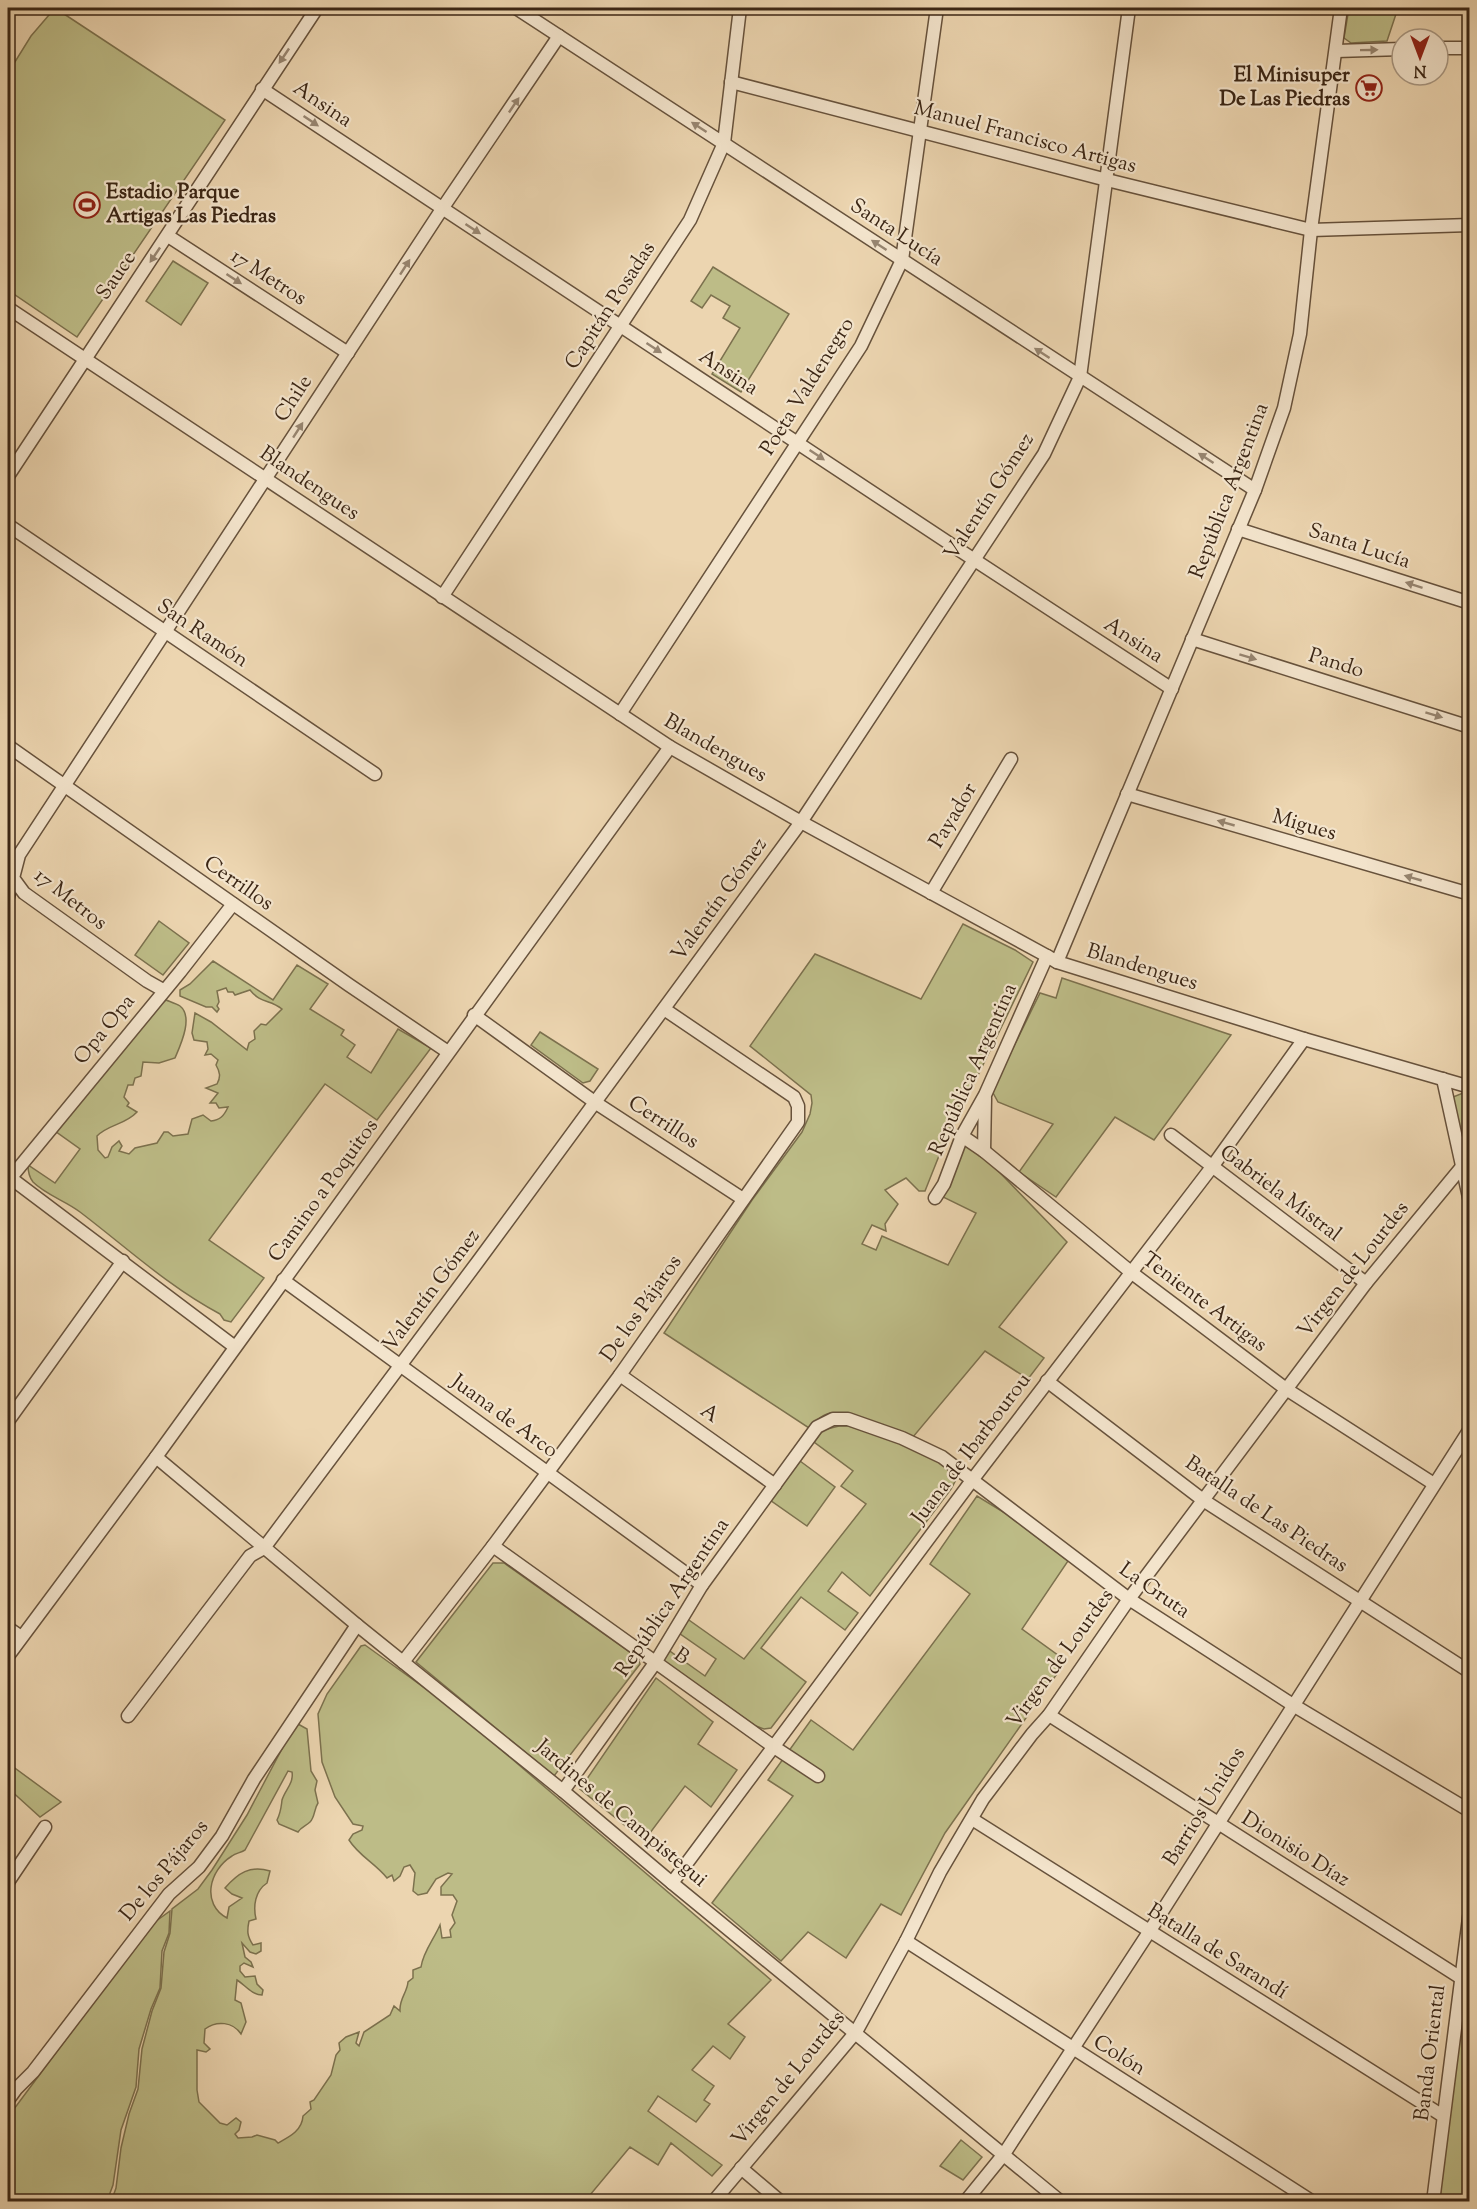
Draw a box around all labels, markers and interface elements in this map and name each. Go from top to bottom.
north arrow [1390,27,1450,87]
one-way arrow [1359,45,1378,55]
one-way arrow [279,48,290,64]
text: N [1413,58,1426,81]
place label: El Minisuper De Las Piedras [1219,61,1350,115]
supermarket icon: El Minisuper De Las Piedras [1354,73,1384,103]
street label: Ansina [286,74,358,136]
street label: Manuel Francisco Artigas [910,94,1140,182]
one-way arrow [508,97,519,113]
one-way arrow [303,115,319,126]
one-way arrow [691,121,707,132]
place label: Estadio Parque Artigas Las Piedras [106,178,276,232]
sports icon: Estadio Parque Artigas Las Piedras [72,190,102,220]
street label: Santa Lucía [844,192,949,275]
one-way arrow [465,224,481,235]
street label: Capitán Posadas [558,236,664,376]
one-way arrow [871,240,887,251]
street label: 17 Metros [224,242,312,314]
street label: Sauce [90,246,144,306]
one-way arrow [149,246,161,262]
one-way arrow [399,258,410,275]
one-way arrow [226,274,242,285]
street label: Poeta Valdenegro [754,312,862,462]
one-way arrow [646,342,662,353]
street label: Ansina [692,343,764,404]
one-way arrow [1034,347,1050,358]
street label: Chile [268,370,320,428]
street label: República Argentina [1183,398,1277,583]
one-way arrow [292,422,304,438]
street label: Valentín Gómez [937,427,1043,567]
street label: Blandengues [253,439,365,529]
one-way arrow [808,449,824,461]
one-way arrow [1198,453,1214,464]
street label: Santa Lucía [1304,516,1414,578]
one-way arrow [1405,580,1423,589]
street label: San Ramón [150,592,254,676]
street label: Ansina [1097,611,1169,672]
street label: Pando [1305,641,1367,687]
one-way arrow [1239,653,1257,662]
street label: Blandengues [658,707,772,791]
one-way arrow [1425,711,1443,720]
street label: Payador [923,777,985,855]
street label: Migues [1268,803,1340,849]
one-way arrow [1217,818,1235,827]
street label: Valentín Gómez [665,832,775,968]
street label: Cerrillos [197,849,279,919]
street label: 17 Metros [27,862,113,938]
one-way arrow [1404,873,1422,882]
street label: Blandengues [1083,937,1201,999]
street label: República Argentina [922,979,1026,1161]
street label: Opa Opa [67,988,143,1072]
street label: Cerrillos [622,1089,704,1157]
street label: Camino a Poquitos [262,1113,386,1269]
street label: Gabriela Mistral [1213,1138,1347,1250]
street label: Virgen de Lourdes [1291,1195,1417,1345]
street label: Valentín Gómez [376,1223,488,1359]
street label: Teniente Artigas [1135,1246,1273,1360]
street label: De los Pájaros [594,1249,690,1369]
street label: Juana de Arco [443,1367,564,1466]
street label: Juana de Ibarbourou [904,1367,1039,1532]
street label: A [693,1397,725,1431]
street label: Batalla de Las Piedras [1178,1449,1354,1581]
street label: República Argentina [608,1512,738,1684]
street label: La Gruta [1112,1556,1196,1627]
street label: Virgen de Lourdes [1000,1583,1122,1735]
street label: B [667,1641,695,1673]
street label: Jardines de Campistegui [528,1732,714,1895]
street label: Barrios Unidos [1156,1742,1254,1872]
street label: Dionisio Díaz [1235,1805,1355,1895]
street label: De los Pájaros [113,1814,217,1928]
street label: Batalla de Sarandí [1141,1897,1293,2007]
street label: Banda Oriental [1408,1983,1454,2123]
street label: Virgen de Lourdes [725,2005,853,2153]
street label: Colón [1087,2028,1151,2084]

